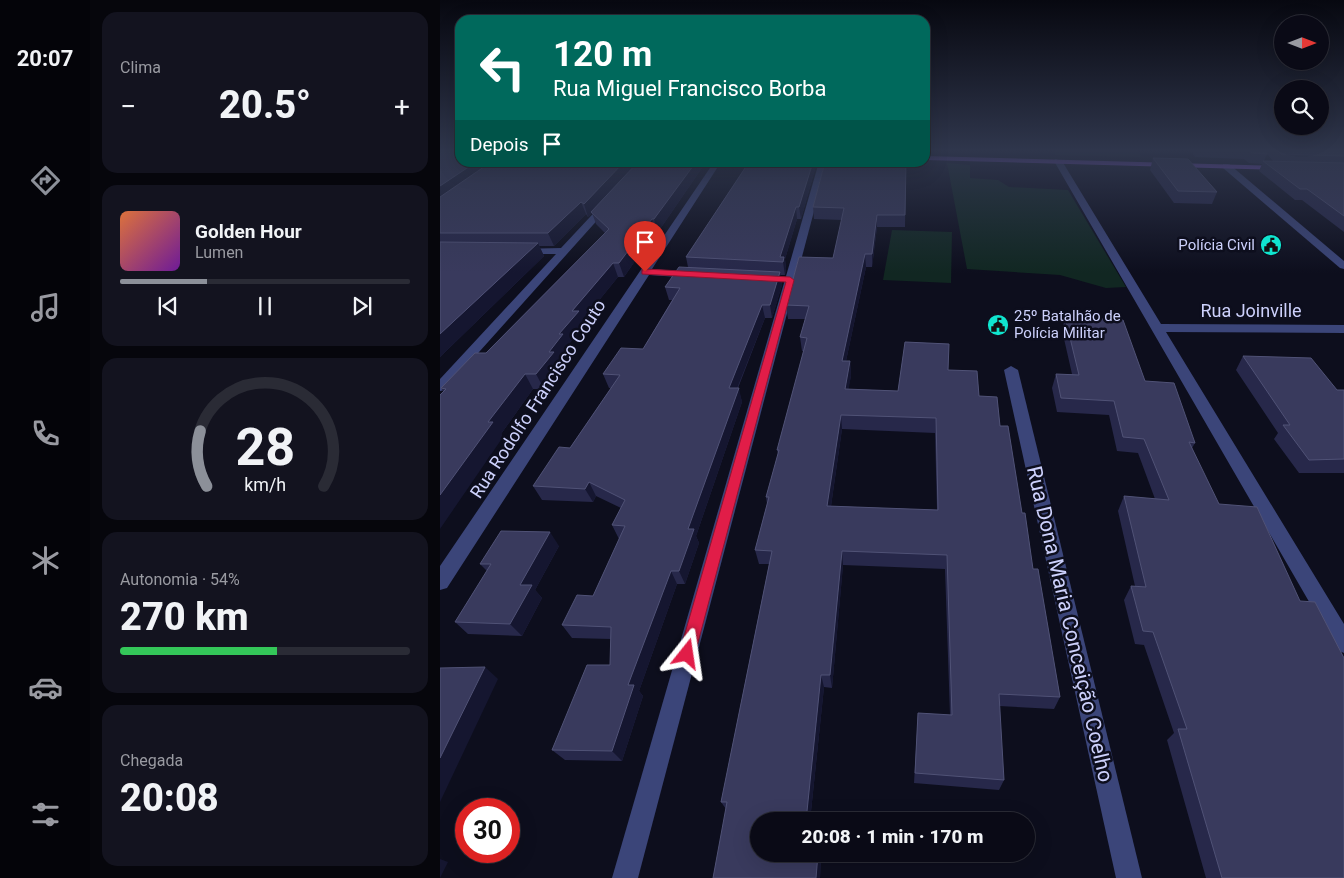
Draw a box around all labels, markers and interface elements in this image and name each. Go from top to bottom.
north arrow [1274,15,1329,70]
map controls [1274,15,1329,135]
text: 120 m [553,34,652,75]
icon: left [470,35,535,100]
text: 20:07 [17,46,73,71]
text: Clima [120,58,161,77]
text: Rua Miguel Francisco Borba [553,76,826,101]
button: search [1274,80,1329,135]
text: 20.5° [219,83,311,127]
text: − [120,90,136,123]
text: + [394,90,410,123]
icon: arrive [538,130,566,158]
text: Depois [470,133,528,156]
icon: directions [28,163,63,198]
text: Golden Hour [195,220,302,243]
pin [624,221,666,272]
icon: arrive [631,228,659,256]
public building icon: Polícia Civil [1259,233,1283,257]
place label: Polícia Civil [1178,236,1255,254]
text: Lumen [195,243,243,262]
icon: music [28,290,63,325]
icon: previous [154,292,182,320]
icon: pause [251,292,279,320]
icon: next [348,292,376,320]
street label: Rua Rodolfo Francisco Couto [465,295,610,502]
street label: Rua Joinville [1200,300,1302,321]
place label: 25º Batalhão de Polícia Militar [1014,307,1121,342]
public building icon: 25º Batalhão de Polícia Militar [986,313,1010,337]
icon: phone [28,416,63,451]
text: 28 [235,417,295,478]
street label: Rua Dona Maria Conceição Coelho [1022,464,1118,784]
text: km/h [244,474,286,495]
icon: climate [28,543,63,578]
text: Autonomia · 54% [120,570,240,589]
text: 270 km [120,595,249,639]
position arrow [660,627,712,679]
icon: car [28,670,63,705]
text: Chegada [120,751,183,770]
text: 20:08 [120,776,219,820]
icon: filters [28,797,63,832]
speed limit sign: 30 [455,798,520,863]
text: 20:08 · 1 min · 170 m [801,825,984,848]

